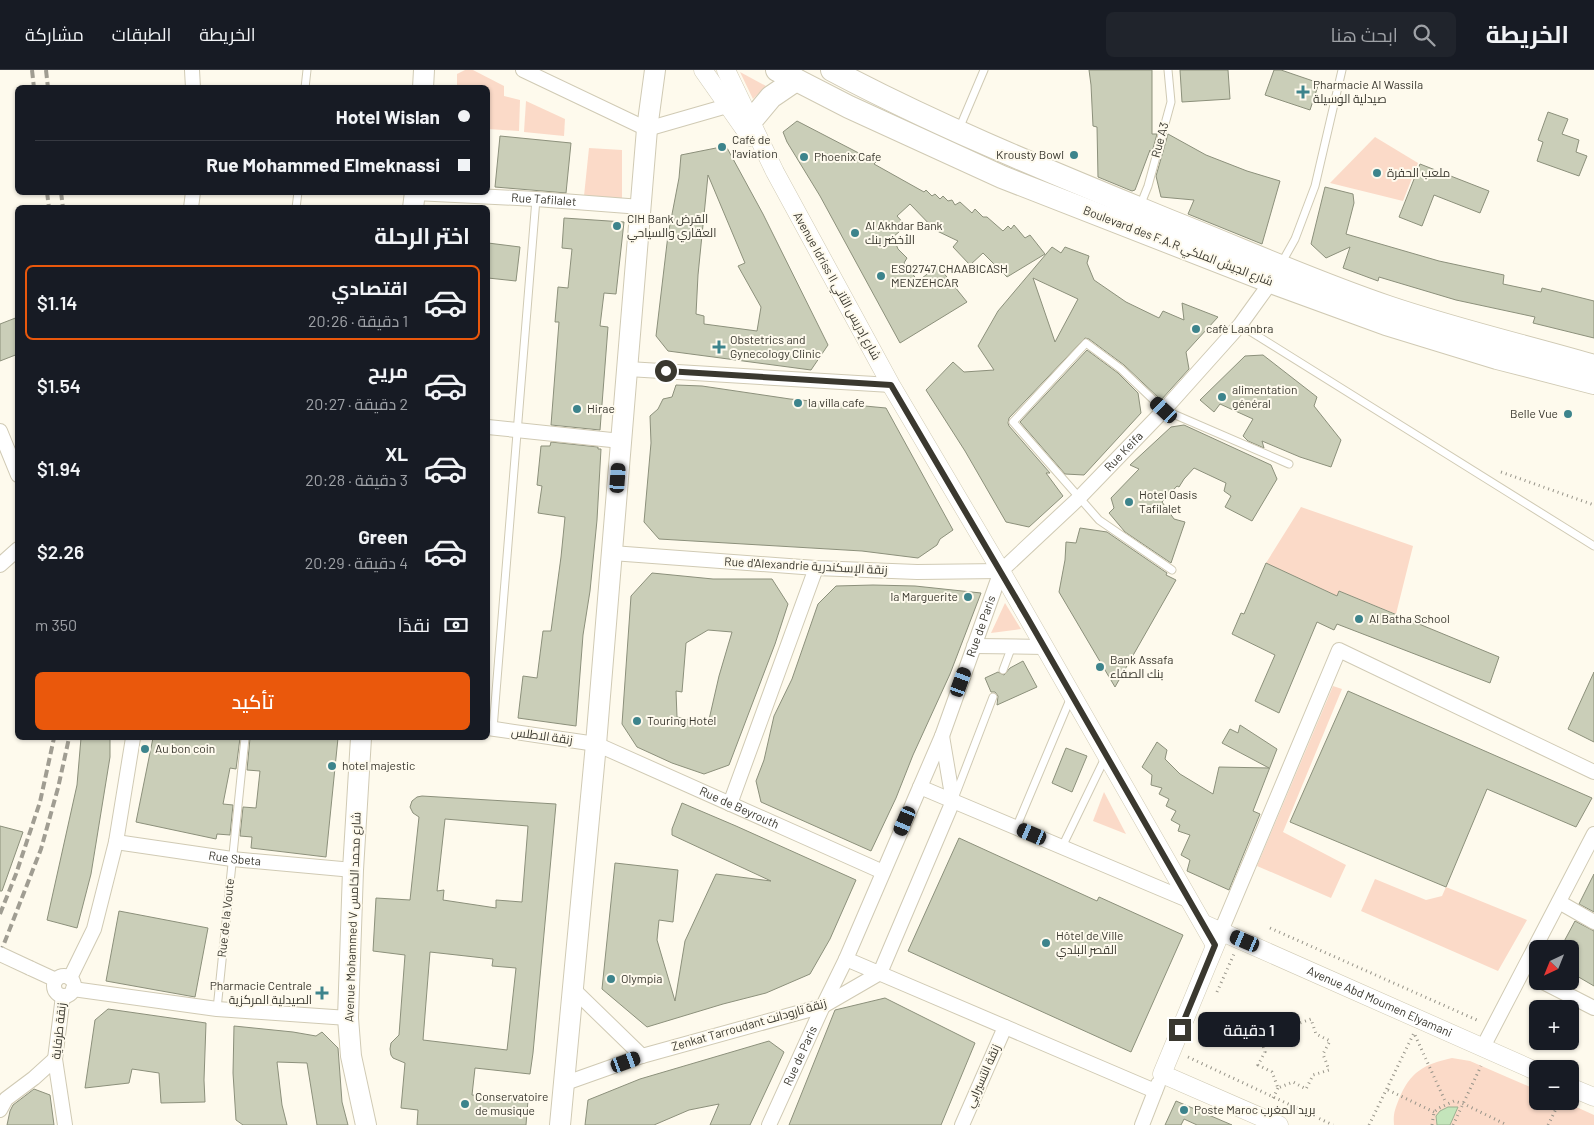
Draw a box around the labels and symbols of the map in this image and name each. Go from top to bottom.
place label: Pharmacie Al Wassila صيدلية الوسيلة [1313,77,1423,106]
marker: Pharmacie Al Wassila صيدلية الوسيلة [1297,86,1309,98]
street label: Rue A3 [1148,121,1170,159]
place label: Café de l'aviation [732,132,778,160]
marker: Café de l'aviation [716,141,728,153]
place label: Krousty Bowl [996,147,1064,161]
place label: Phoenix Cafe [814,149,881,163]
marker: Krousty Bowl [1068,149,1080,161]
marker: Phoenix Cafe [798,151,810,163]
place label: ملعب الحفرة [1387,165,1450,180]
marker: ملعب الحفرة [1371,167,1383,179]
street label: Rue Tafilalet [511,190,577,208]
street label: Boulevard des F.A.R شارع الجيش الملكي [1080,202,1275,292]
street label: Avenue Idriss II شارع إدريس الثاني [788,209,884,364]
place label: CIH Bank القرض العقاري والسياحي [627,211,716,243]
place label: Al Akhdar Bank الأخضر بنك [865,218,943,247]
marker: CIH Bank القرض العقاري والسياحي [611,220,623,232]
marker: Al Akhdar Bank الأخضر بنك [849,227,861,239]
place label: ES02747 CHAABICASH MENZEHCAR [891,261,1008,289]
marker: ES02747 CHAABICASH MENZEHCAR [875,270,887,282]
place label: cafè Laanbra [1206,321,1273,335]
marker: cafè Laanbra [1190,323,1202,335]
place label: Obstetrics and Gynecology Clinic [730,332,821,360]
marker: Obstetrics and Gynecology Clinic [712,340,726,354]
route start [655,360,677,382]
place label: alimentation général [1232,382,1298,410]
marker: alimentation général [1216,391,1228,403]
car [1147,394,1180,426]
place label: la villa cafe [808,395,865,409]
marker: la villa cafe [792,397,804,409]
place label: Hirae [587,401,615,415]
marker: Hirae [571,403,583,415]
place label: Belle Vue [1510,406,1558,420]
marker: Belle Vue [1562,408,1574,420]
street label: Rue Keifa [1101,428,1145,474]
car [609,463,626,493]
place label: Hotel Oasis Tafilalet [1139,487,1197,515]
marker: Hotel Oasis Tafilalet [1123,496,1135,508]
street label: Rue d'Alexandrie زنقة الإسكندرية [724,554,888,577]
place label: la Marguerite [891,589,958,603]
marker: la Marguerite [962,591,974,603]
street label: Rue de Paris [963,593,998,659]
place label: Al Batha School [1369,611,1450,625]
marker: Al Batha School [1353,613,1365,625]
place label: Bank Assafa بنك الصفاء [1110,652,1173,681]
marker: Bank Assafa بنك الصفاء [1094,661,1106,673]
car [948,665,973,699]
place label: Touring Hotel [647,713,716,727]
marker: Touring Hotel [631,715,643,727]
street label: زنقة الاطلس [510,724,574,747]
place label: Au bon coin [155,741,215,755]
marker: Au bon coin [139,743,151,755]
place label: hotel majestic [342,758,415,772]
marker: hotel majestic [326,760,338,772]
street label: Rue de Beyrouth [698,783,782,831]
car [892,804,917,838]
street label: Avenue Mohammed V شارع محمد الخامس [341,812,365,1022]
car [1015,821,1048,847]
street label: Rue Sbeta [208,848,262,868]
street label: Rue de la Voute [214,878,236,958]
place label: Hôtel de Ville القصر البلدي [1056,928,1123,960]
car [1228,928,1261,954]
marker: Hôtel de Ville القصر البلدي [1040,937,1052,949]
north arrow [1529,940,1579,990]
street label: Avenue Abd Moumen Elyamani [1305,963,1455,1039]
place label: Olympia [621,971,663,985]
marker: Olympia [605,973,617,985]
place label: Pharmacie Centrale الصيدلية المركزية [210,978,312,1007]
marker: Pharmacie Centrale الصيدلية المركزية [316,987,328,999]
street label: Zenkat Tarroudant زنقة تارودانت [670,995,828,1054]
street label: زنقة طرفاية [48,1002,69,1060]
callout: 1 دقيقة [1198,1012,1300,1048]
route end [1169,1019,1191,1041]
street label: Rue de Paris [780,1023,819,1088]
street label: زنقة انتسيرابي [962,1042,1006,1111]
car [609,1050,642,1074]
place label: Conservatoire de musique [475,1089,548,1117]
marker: Conservatoire de musique [459,1098,471,1110]
place label: Poste Maroc بريد المغرب [1194,1102,1316,1117]
marker: Poste Maroc بريد المغرب [1178,1104,1190,1116]

